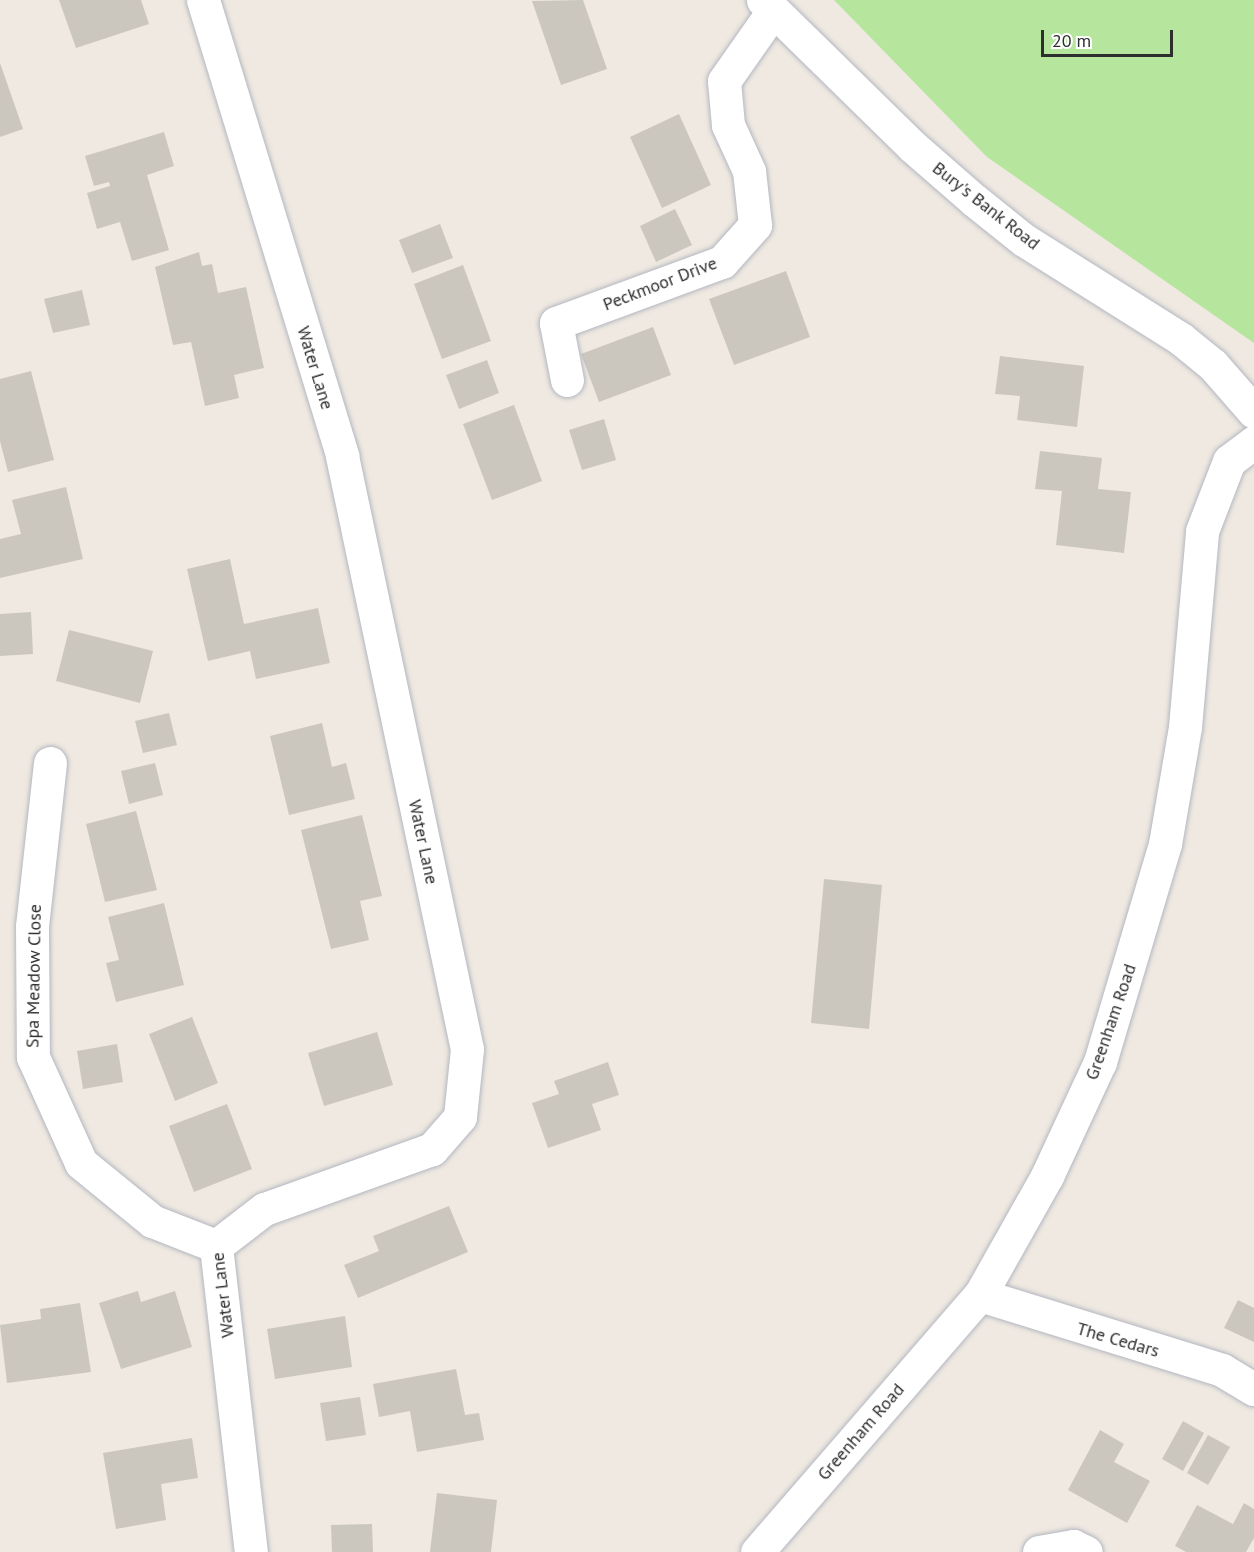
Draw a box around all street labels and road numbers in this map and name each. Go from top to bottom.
street label: Bury's Bank Road [928,157,1044,255]
street label: Peckmoor Drive [600,252,720,316]
street label: Water Lane [292,324,338,412]
street label: Water Lane [404,798,442,886]
street label: Spa Meadow Close [22,904,46,1048]
street label: Greenham Road [1081,961,1141,1083]
street label: Water Lane [207,1251,239,1339]
street label: The Cedars [1074,1318,1162,1362]
street label: Greenham Road [813,1379,909,1485]

